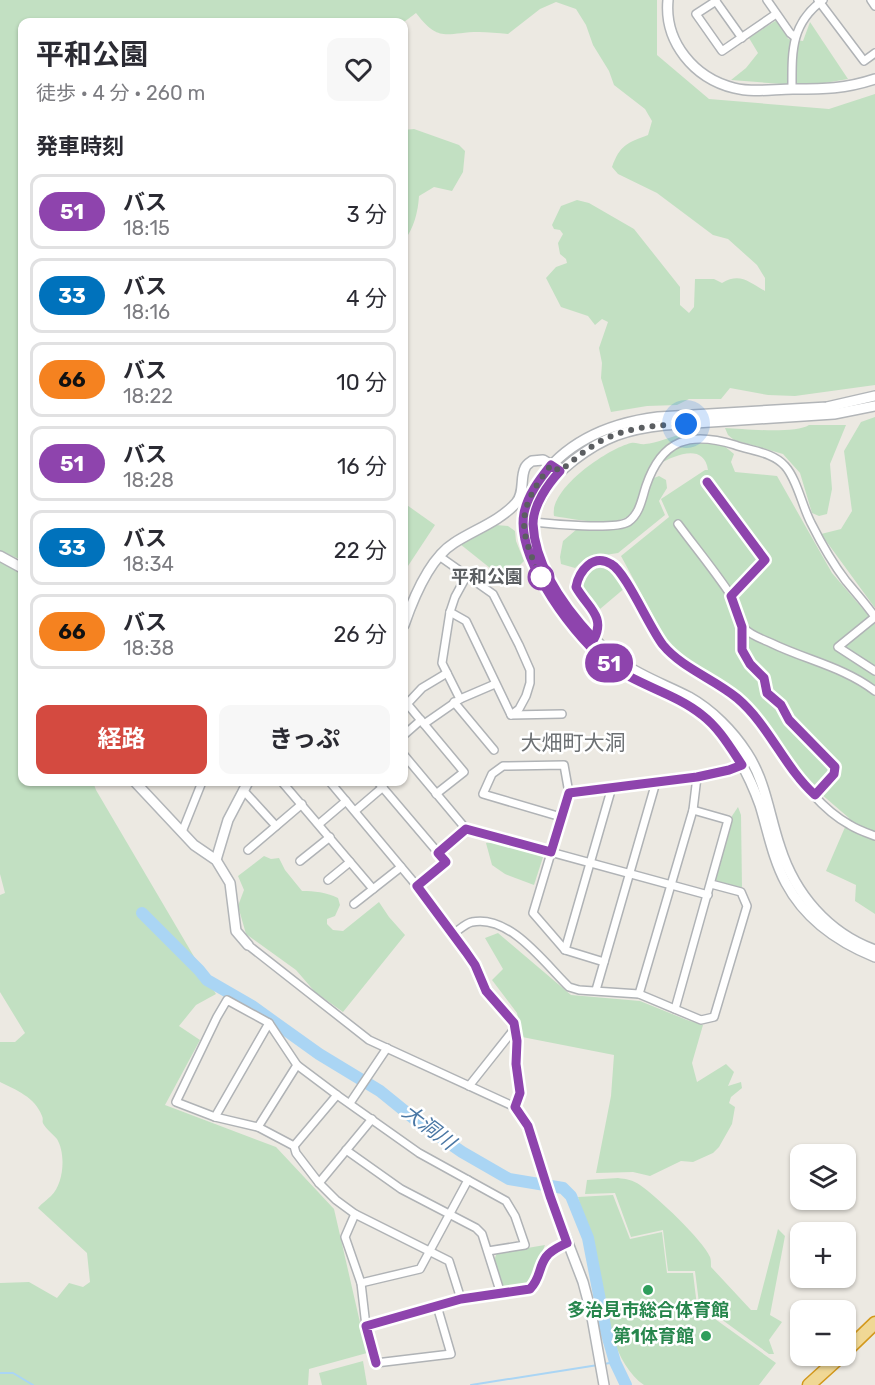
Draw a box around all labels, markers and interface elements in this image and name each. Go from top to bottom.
text: 平和公園 [36,38,148,71]
button: heart [327,38,390,101]
text: 徒歩 · 4 分 · 260 m [36,81,205,105]
text: 発車時刻 [36,133,124,160]
text: バス [123,189,167,216]
text: 51 [60,199,84,224]
text: 3 分 [346,201,387,228]
text: 18:15 [123,216,170,240]
text: バス [123,273,167,300]
text: 33 [58,283,86,308]
text: 4 分 [346,285,387,312]
text: 18:16 [123,300,170,324]
text: バス [123,357,167,384]
text: 66 [58,367,86,392]
text: 10 分 [336,369,387,396]
text: 18:22 [123,384,173,408]
your location [671,409,701,439]
text: バス [123,441,167,468]
text: 51 [60,451,84,476]
text: 16 分 [337,453,387,480]
text: 18:28 [123,468,174,492]
text: バス [123,525,167,552]
text: 33 [58,535,86,560]
text: 22 分 [334,537,387,564]
text: 18:34 [123,552,174,576]
marker: 平和公園 [528,564,554,590]
place label: 平和公園 [451,566,523,588]
text: バス [123,609,167,636]
text: 66 [58,619,86,644]
text: 26 分 [333,621,387,648]
text: 18:38 [123,636,174,660]
line badge: 51 [582,644,636,682]
text: 51 [597,651,621,676]
button: 経路 [36,705,207,774]
button: きっぷ [219,705,390,774]
district label: 大畑町大洞 [521,730,626,755]
water label: 大洞川 [398,1099,462,1156]
map controls [790,1144,856,1366]
button: layers [790,1144,856,1210]
button: + [790,1222,856,1288]
marker: 多治見市総合体育館 [641,1283,655,1297]
place label: 多治見市総合体育館 [567,1299,729,1321]
button: − [790,1300,856,1366]
place label: 第1体育館 [613,1325,694,1347]
marker: 第1体育館 [699,1329,713,1343]

